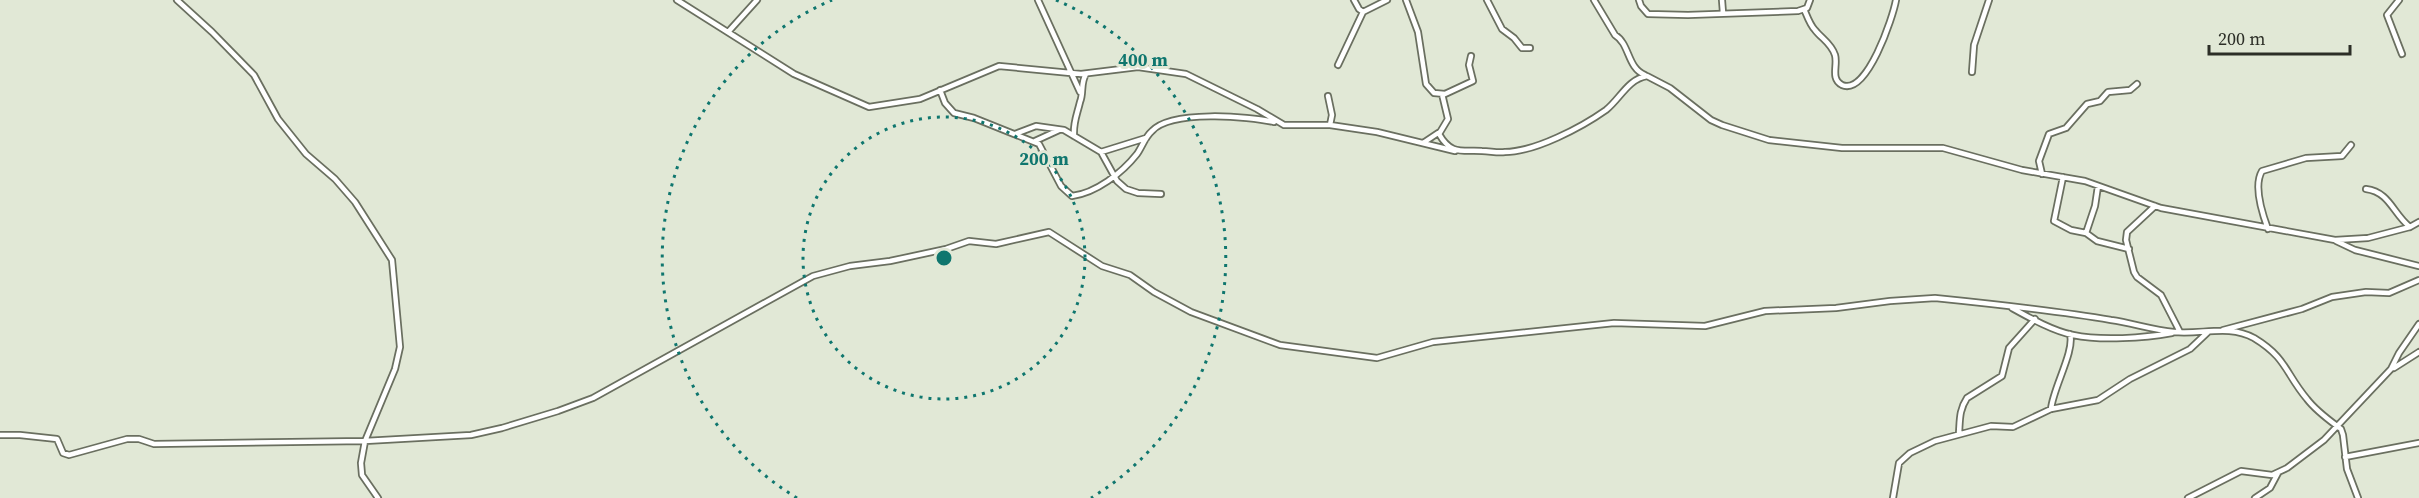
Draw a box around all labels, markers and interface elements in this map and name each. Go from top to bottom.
scale bar [2209,18,2350,56]
text: 200 m [2218,26,2265,51]
text: 400 m [1118,47,1168,72]
text: 200 m [1019,146,1069,171]
centre of rings [934,248,954,268]

